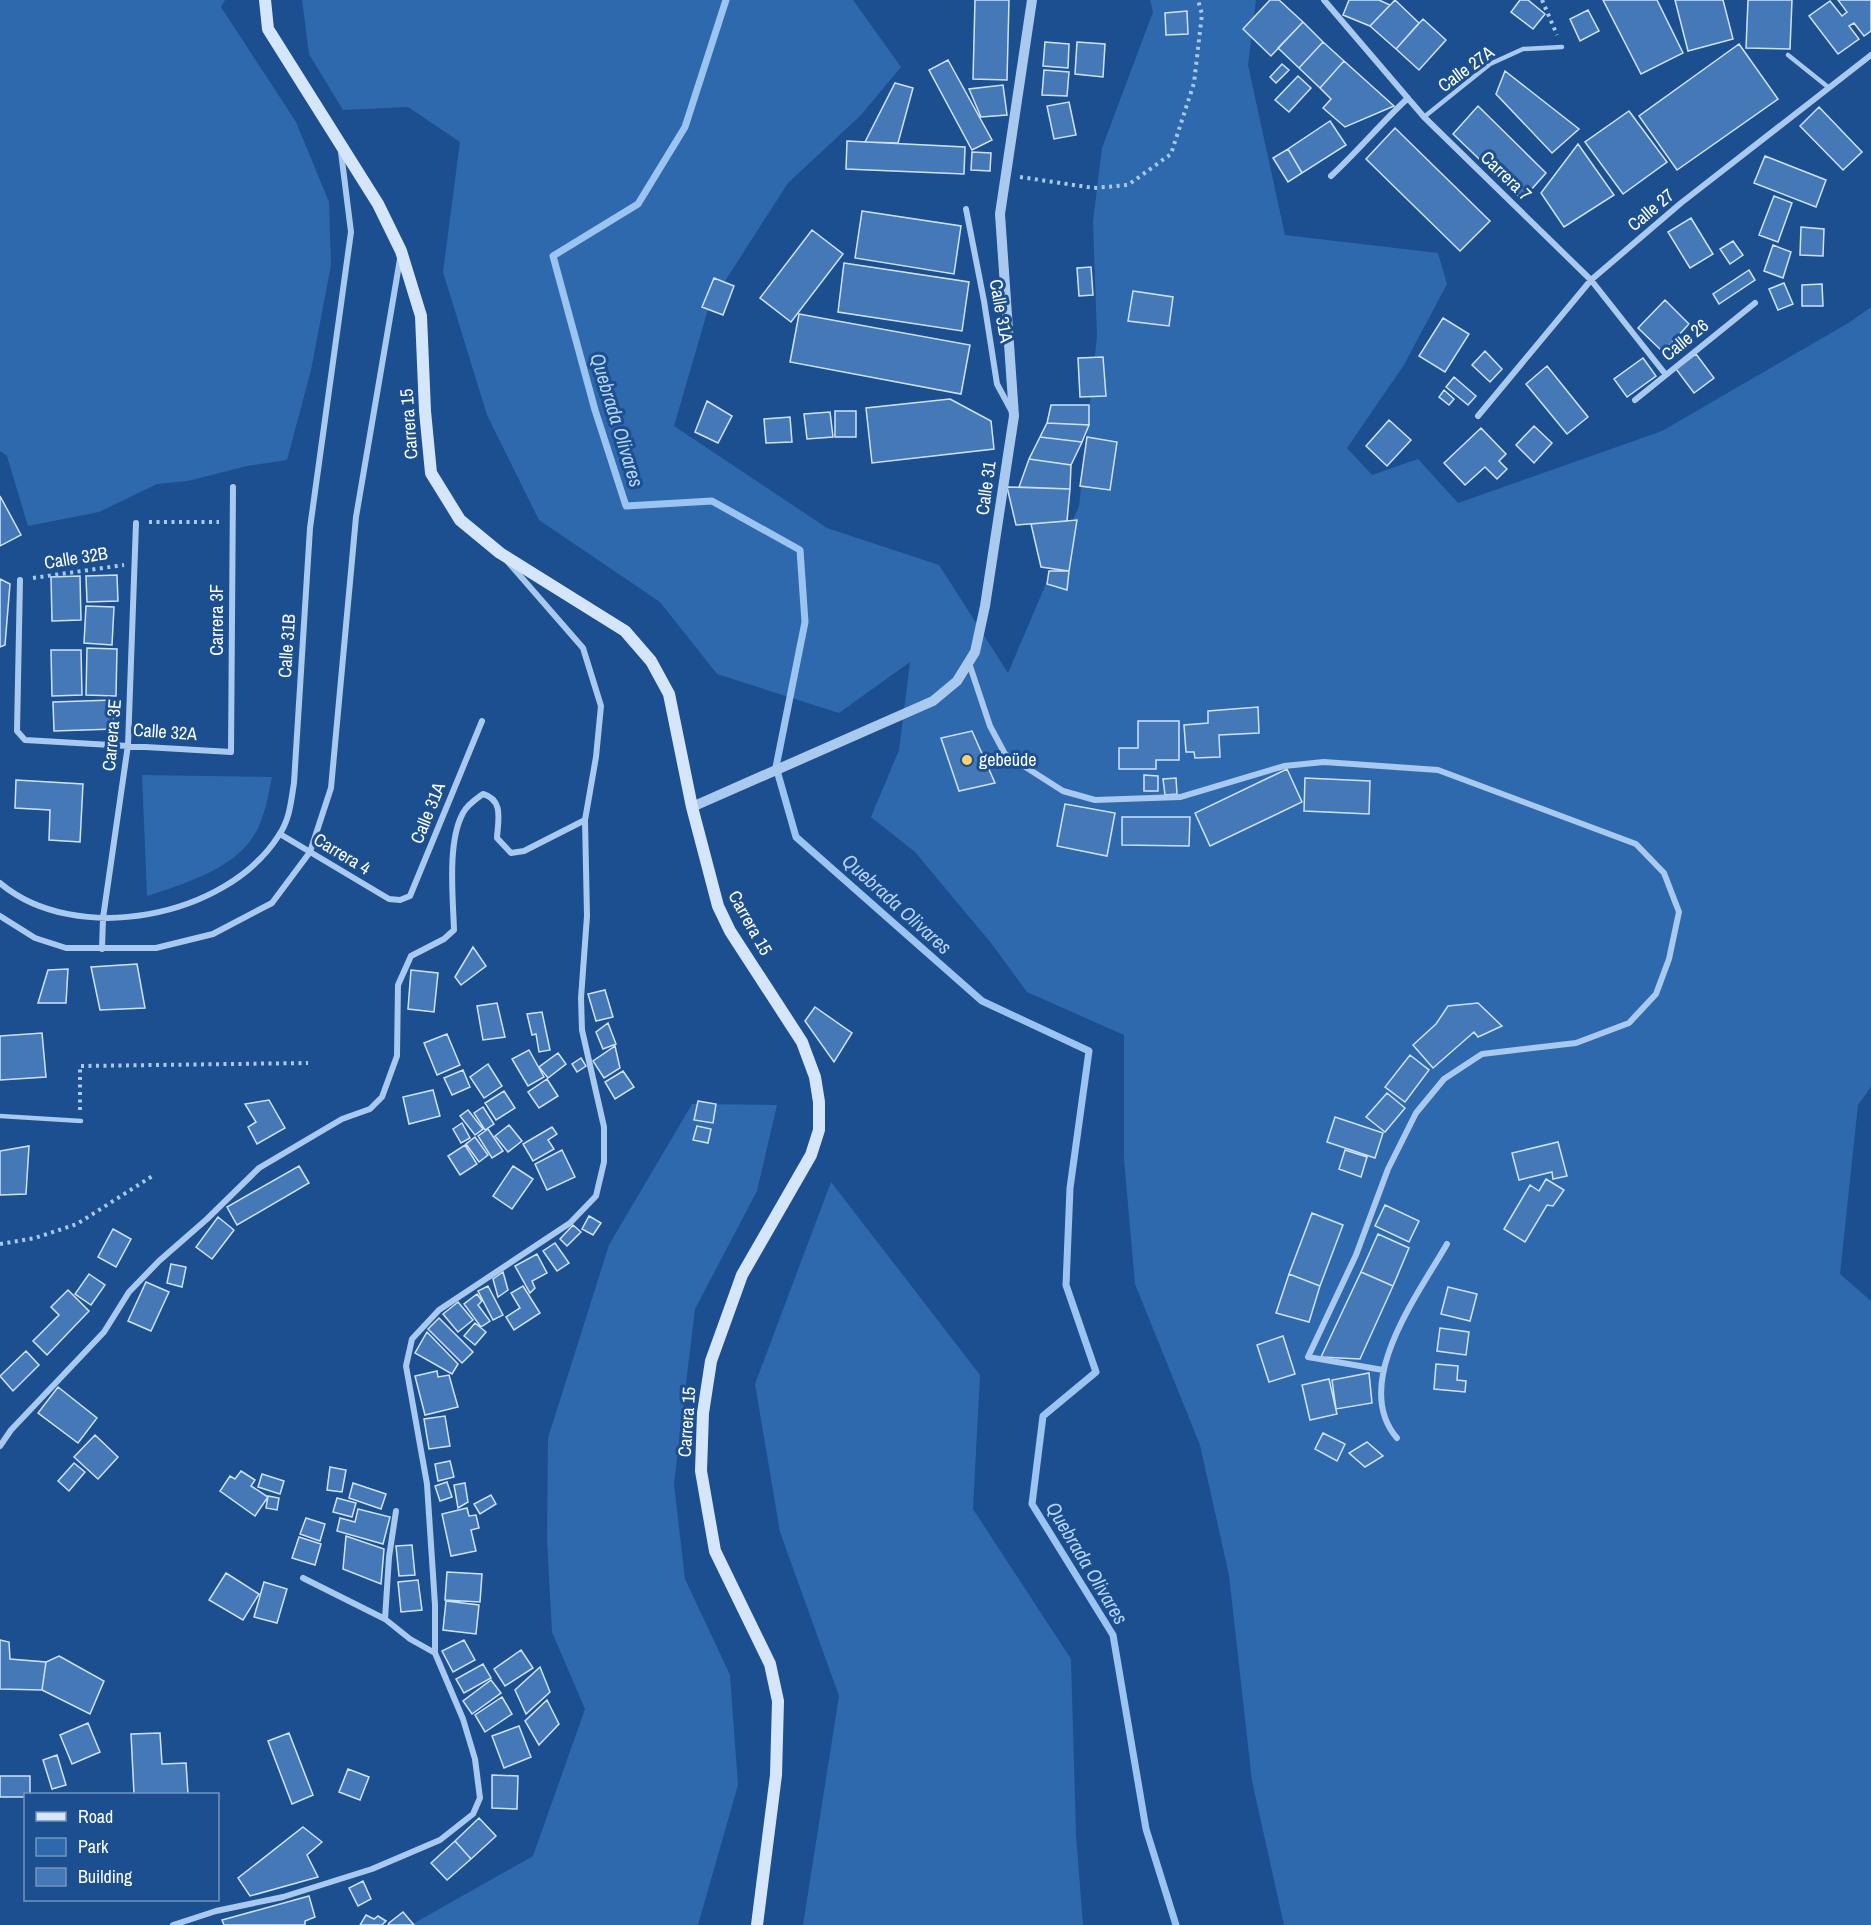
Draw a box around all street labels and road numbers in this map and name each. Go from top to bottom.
street label: Calle 27A [1432,40,1499,98]
street label: Carrera 7 [1475,145,1537,206]
street label: Calle 27 [1622,183,1679,237]
street label: Calle 31A [984,277,1019,345]
street label: Calle 26 [1656,313,1714,366]
street label: Carrera 15 [394,388,423,460]
street label: Calle 31 [969,459,1002,516]
street label: Calle 32B [42,540,110,575]
street label: Carrera 3F [204,584,229,656]
street label: Calle 31B [272,613,301,679]
street label: Carrera 3E [96,698,127,772]
street label: Calle 32A [132,717,198,746]
street label: Calle 31A [404,778,451,847]
street label: Carrera 4 [309,827,375,880]
street label: Carrera 15 [722,886,778,960]
street label: Carrera 15 [672,1386,701,1458]

